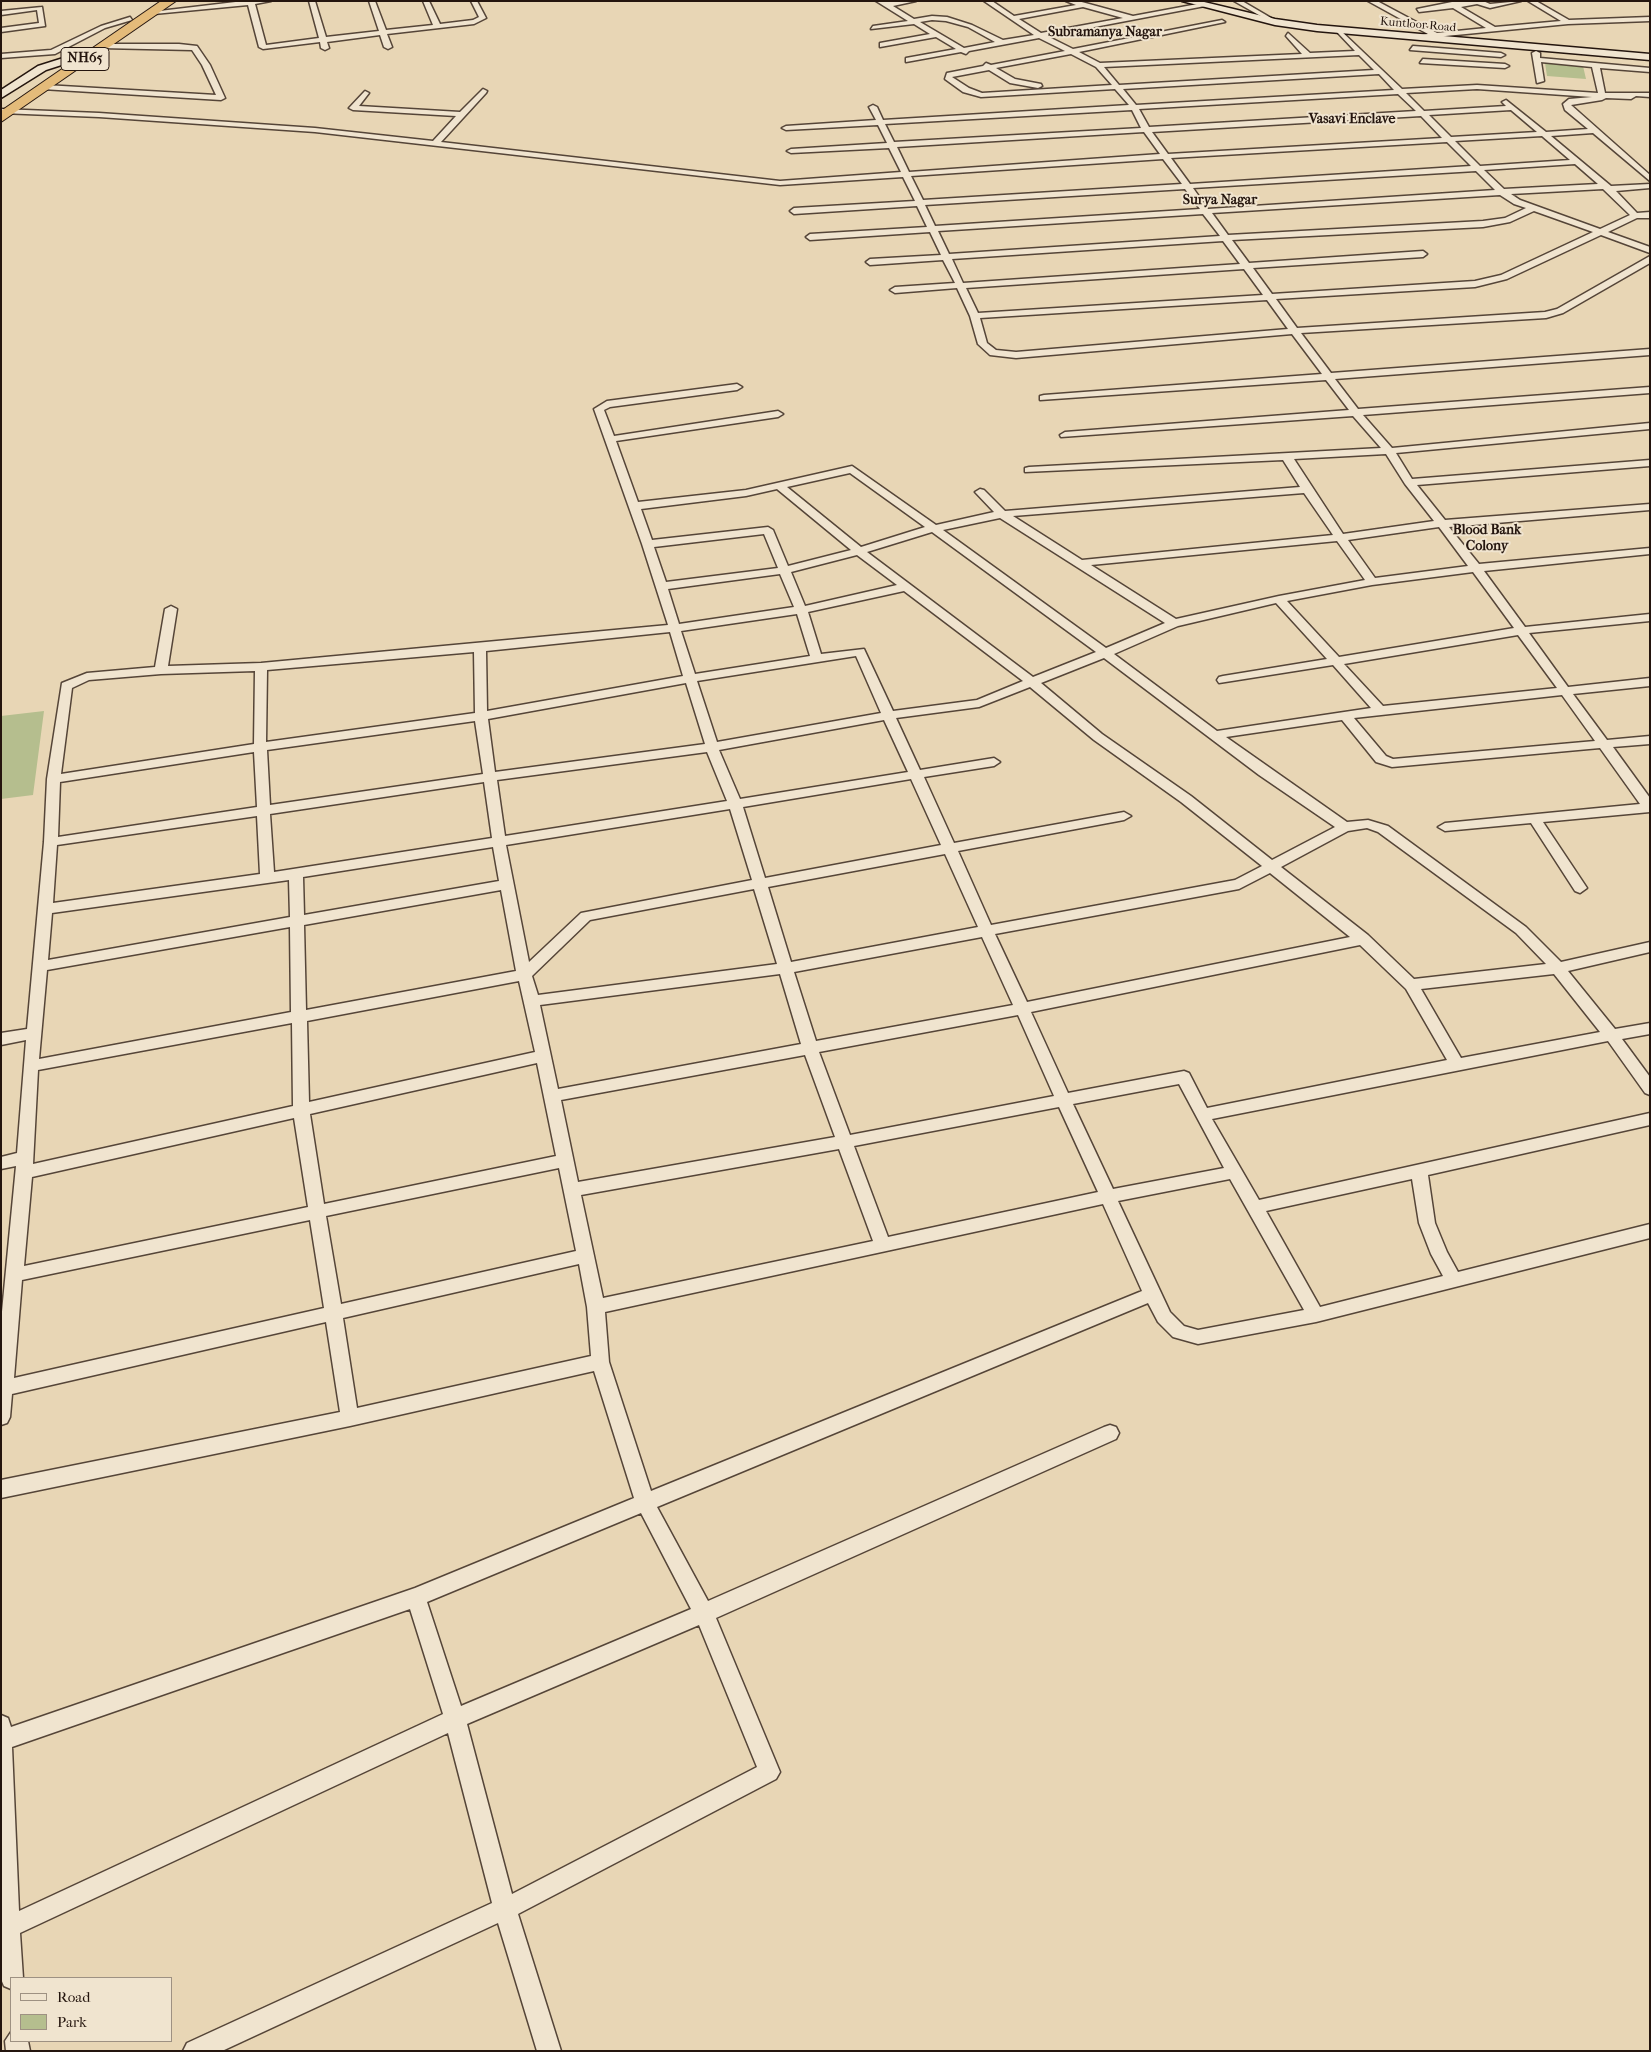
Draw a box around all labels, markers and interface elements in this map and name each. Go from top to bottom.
street label: Kuntloor Road [1379,15,1457,35]
district label: Subramanya Nagar [1048,25,1162,41]
road number: NH65 [61,48,109,70]
district label: Vasavi Enclave [1309,112,1395,128]
district label: Surya Nagar [1183,193,1257,209]
district label: Blood Bank Colony [1453,523,1521,556]
legend [10,1977,172,2042]
text: Road [57,1988,90,2006]
text: Park [57,2013,87,2031]

